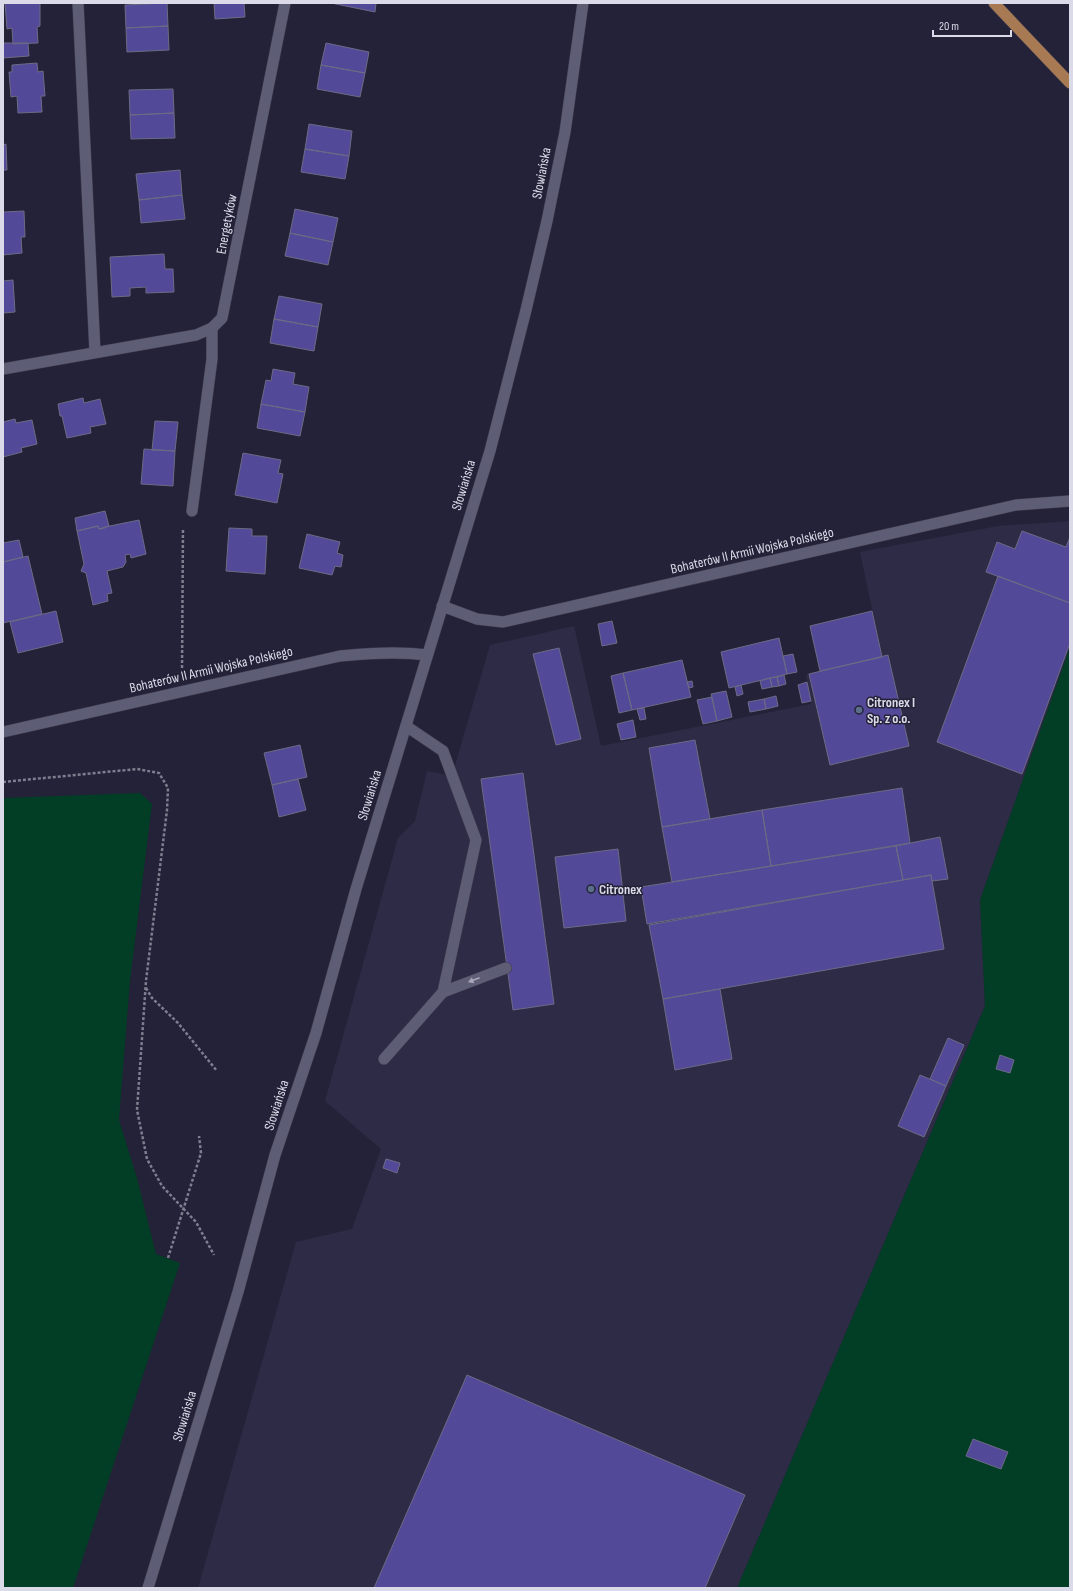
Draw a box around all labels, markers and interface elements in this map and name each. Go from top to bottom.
scale bar [933,12,1011,38]
text: 20 m [939,19,959,34]
street label: Słowiańska [528,146,555,200]
street label: Energetyków [212,193,241,255]
street label: Słowiańska [448,458,479,512]
street label: Bohaterów II Armii Wojska Polskiego [669,523,835,578]
street label: Bohaterów II Armii Wojska Polskiego [128,642,294,697]
place label: Citronex I Sp. z o.o. [867,694,915,727]
marker: Citronex I Sp. z o.o. [854,705,864,715]
street label: Słowiańska [354,768,385,822]
place label: Citronex [599,881,642,898]
marker: Citronex [586,884,596,894]
one-way arrow [468,978,480,984]
street label: Słowiańska [260,1078,293,1132]
street label: Słowiańska [169,1389,200,1443]

